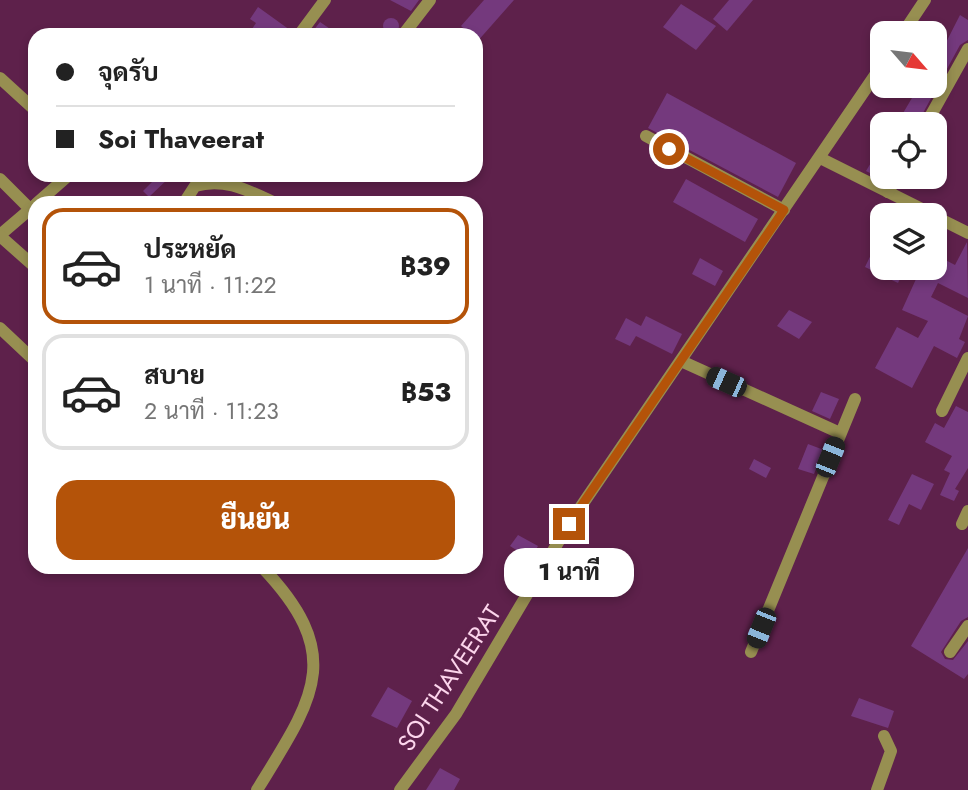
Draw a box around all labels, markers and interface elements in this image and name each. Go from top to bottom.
north arrow [870,21,947,98]
map controls [870,21,947,280]
text: จุดรับ [98,53,159,91]
button: locate [870,112,947,189]
text: Soi Thaveerat [98,120,264,158]
route start [653,133,685,165]
button: layers [870,203,947,280]
text: ประหยัด [144,230,237,268]
icon: car [60,235,123,298]
text: ฿39 [400,247,451,285]
text: 1 นาที · 11:22 [144,268,277,302]
text: สบาย [144,356,205,394]
icon: car [60,361,123,424]
car [703,364,750,400]
text: ฿53 [401,373,451,411]
text: 2 นาที · 11:23 [144,394,279,428]
car [813,434,848,480]
button: ยืนยัน [56,480,455,560]
route end [553,508,585,540]
callout: 1 นาที [504,548,634,598]
text: 1 นาที [538,555,600,589]
street label: SOI THAVEERAT [389,598,509,758]
car [744,605,779,651]

